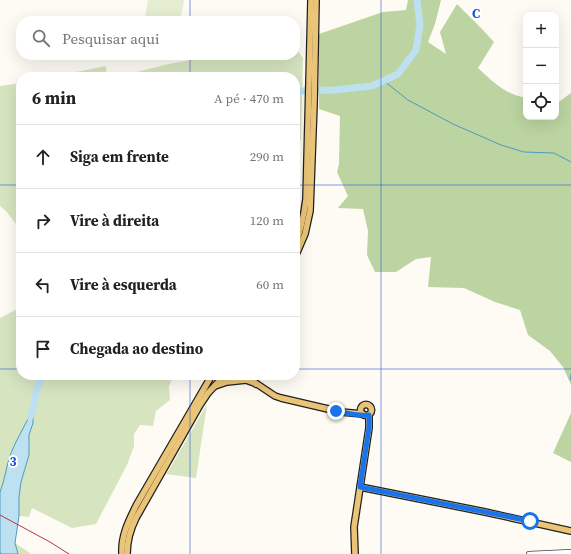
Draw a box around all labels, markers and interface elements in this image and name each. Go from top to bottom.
text: C [472,5,480,22]
map controls [523,12,559,120]
button: + [523,12,559,48]
search box [16,16,300,60]
icon: search [30,27,52,49]
text: Pesquisar aqui [62,28,159,49]
button: − [523,48,559,84]
button: locate [523,84,559,120]
text: 6 min [32,86,76,110]
text: A pé · 470 m [214,90,284,107]
icon: ahead [32,146,54,168]
text: Siga em frente [70,146,169,167]
text: 290 m [250,148,284,165]
icon: right [32,210,54,232]
text: Vire à direita [70,210,159,231]
text: 120 m [250,212,284,229]
icon: left [32,274,54,296]
text: Vire à esquerda [70,274,177,295]
text: 60 m [256,276,284,293]
icon: arrive [32,338,54,360]
text: Chegada ao destino [70,338,203,359]
route end [327,402,345,420]
text: 3 [9,453,17,470]
route start [521,512,539,530]

